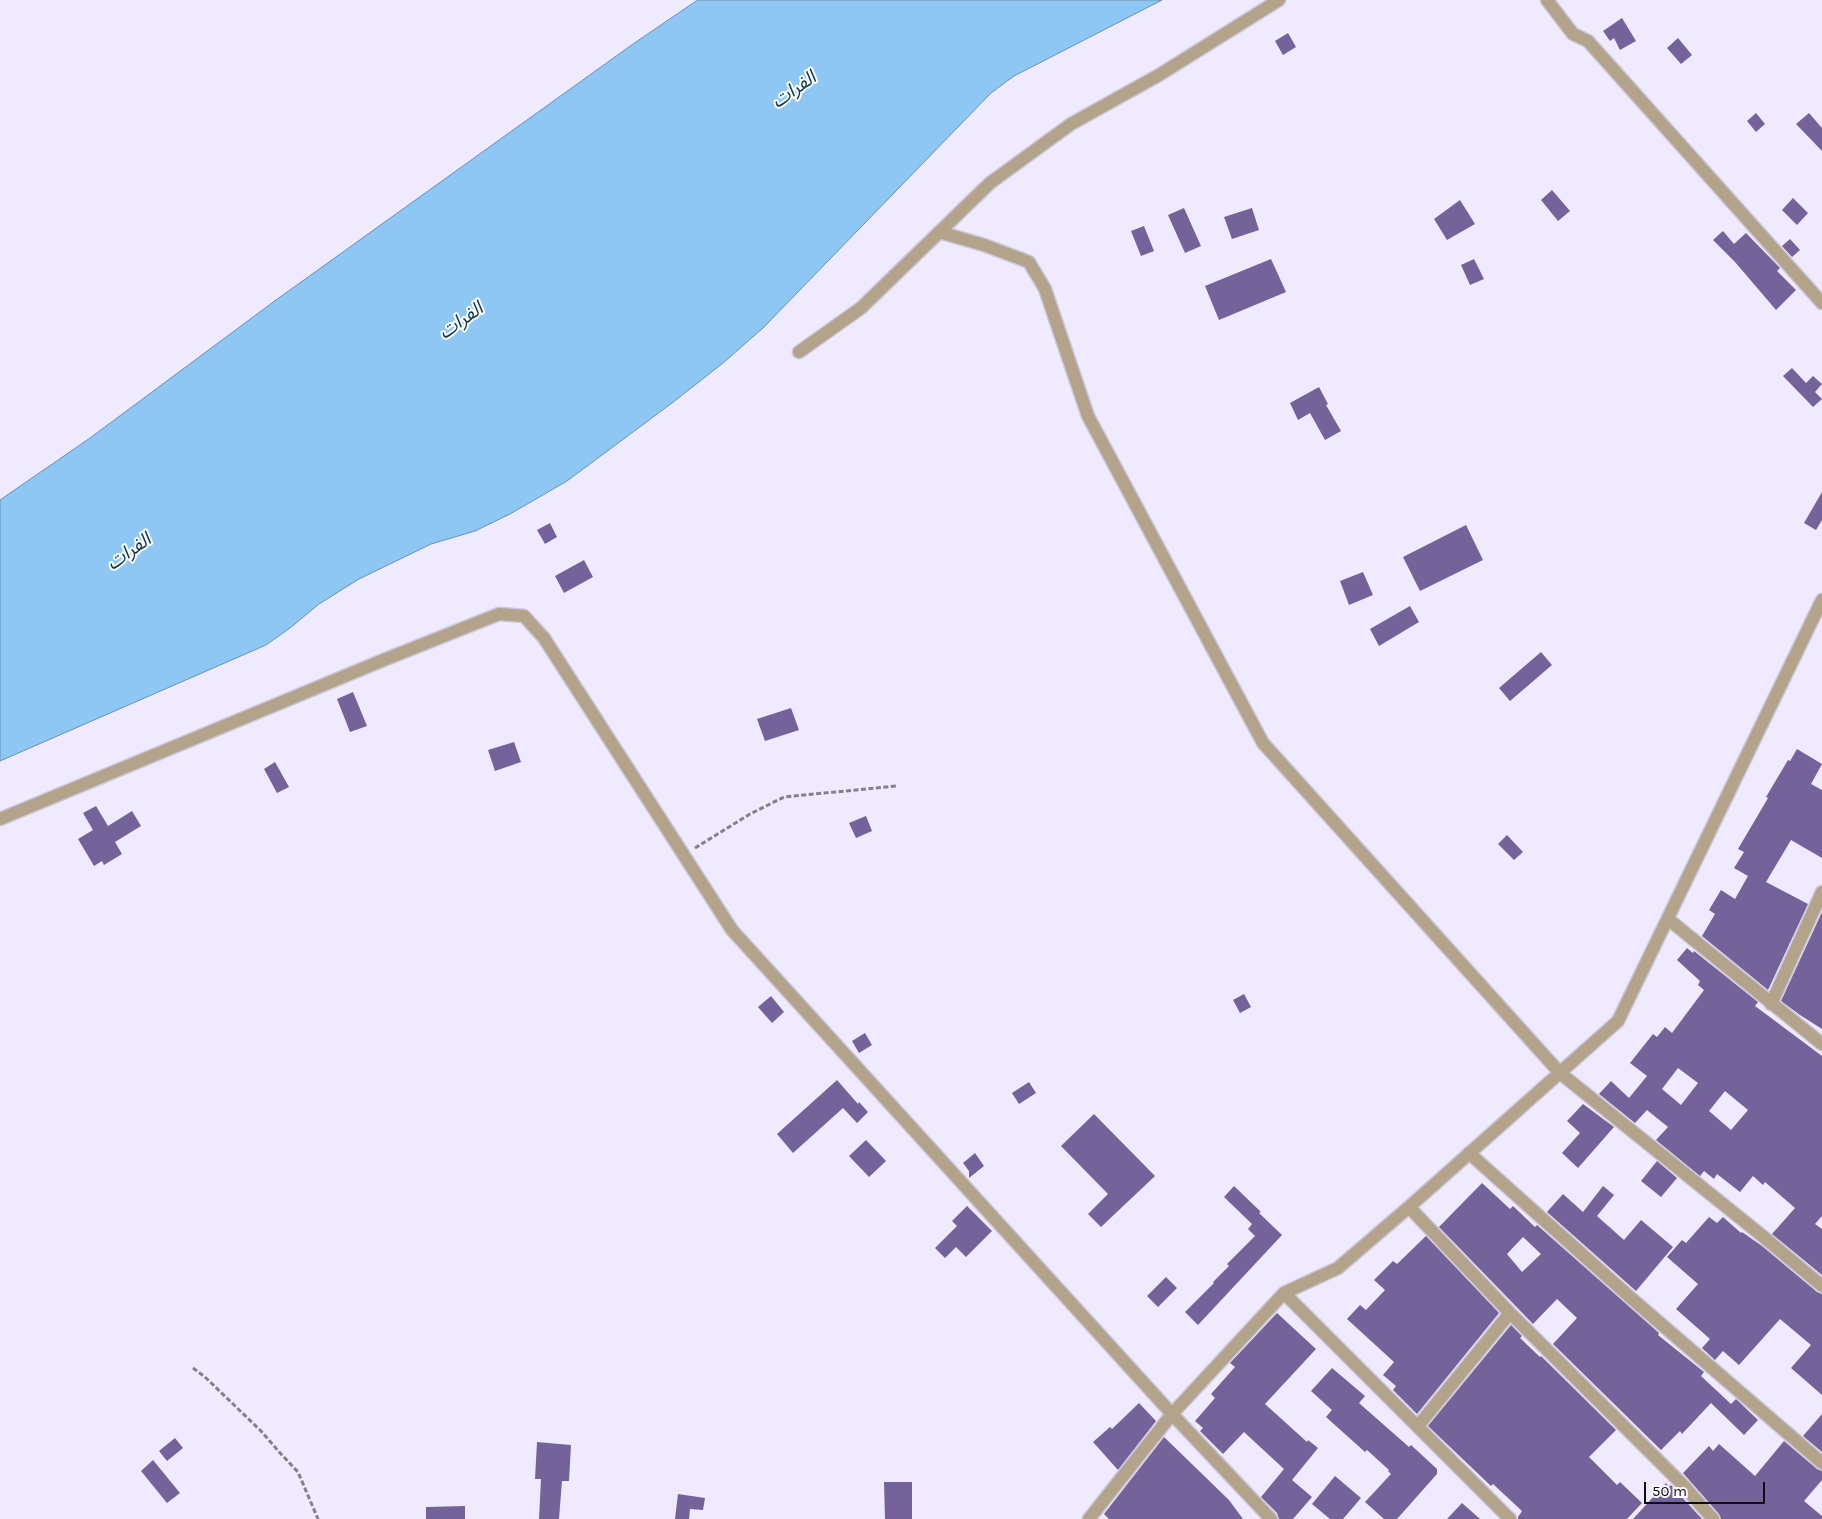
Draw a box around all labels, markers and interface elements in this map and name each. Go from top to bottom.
water label: الفرات [767,67,821,113]
water label: الفرات [434,298,488,344]
water label: الفرات [102,529,156,575]
scale bar [1647,1472,1768,1504]
text: 50 m [1652,1482,1687,1500]

